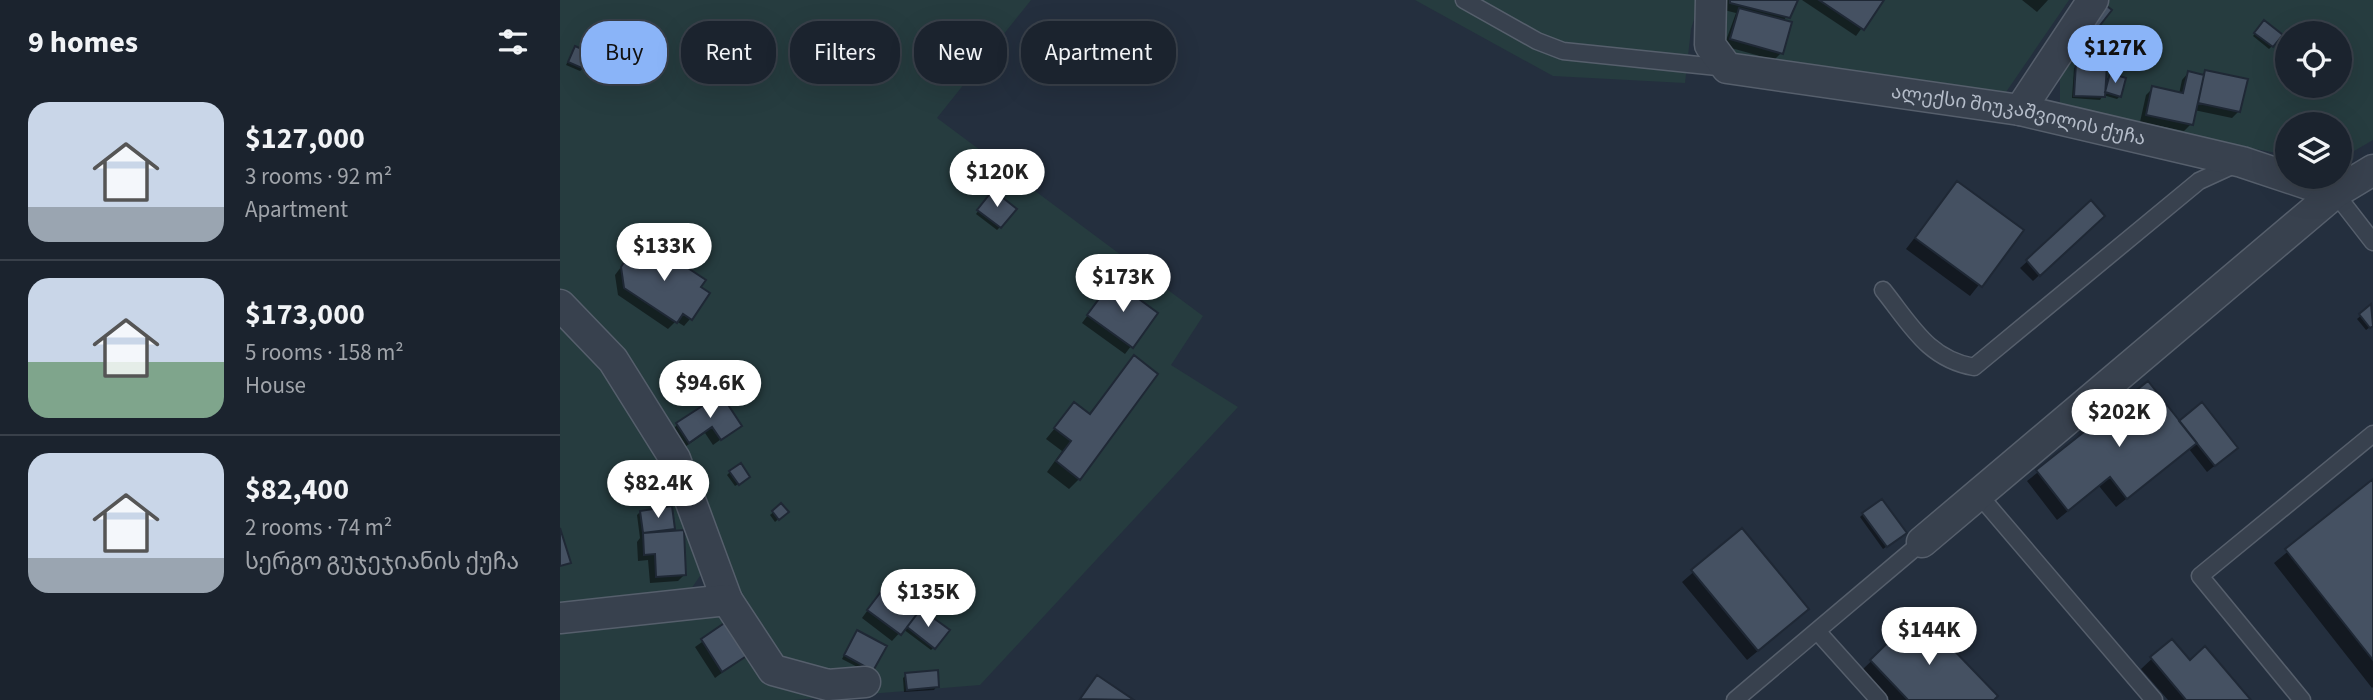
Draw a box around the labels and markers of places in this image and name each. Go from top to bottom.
pin: $127K [2066,25,2164,85]
pin: $120K [948,150,1046,209]
pin: $133K [615,224,713,283]
pin: $173K [1074,254,1172,314]
pin: $94.6K [653,360,767,420]
pin: $202K [2070,390,2168,449]
pin: $82.4K [601,461,715,520]
pin: $135K [879,570,977,629]
pin: $144K [1880,608,1978,667]

